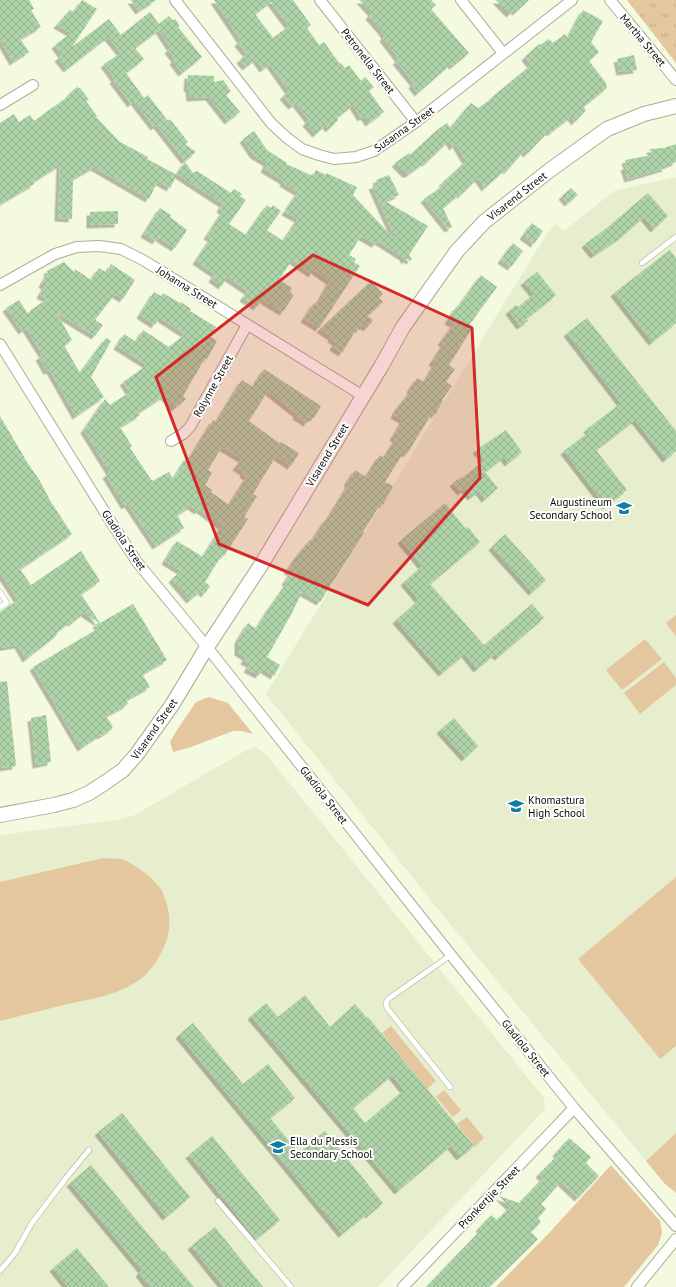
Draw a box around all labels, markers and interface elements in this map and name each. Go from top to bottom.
street label: Martha Street [617,11,669,69]
street label: Petronella Street [338,25,398,97]
street label: Susanna Street [371,103,437,155]
street label: Visarend Street [484,168,550,224]
street label: Johanna Street [153,262,220,311]
street label: Rolynne Street [190,352,236,420]
street label: Visarend Street [302,420,352,490]
place label: Augustineum Secondary School [529,495,613,522]
school or university icon: Augustineum Secondary School [615,499,633,517]
street label: Gladiola Street [99,507,149,573]
street label: Visarend Street [127,695,180,763]
street label: Gladiola Street [297,763,351,827]
place label: Khomastura High School [528,793,586,820]
school or university icon: Khomastura High School [507,797,525,815]
street label: Gladiola Street [499,1016,554,1080]
place label: Ella du Plessis Secondary School [290,1134,373,1161]
school or university icon: Ella du Plessis Secondary School [269,1138,287,1156]
street label: Pronkertjie Street [455,1162,523,1232]

